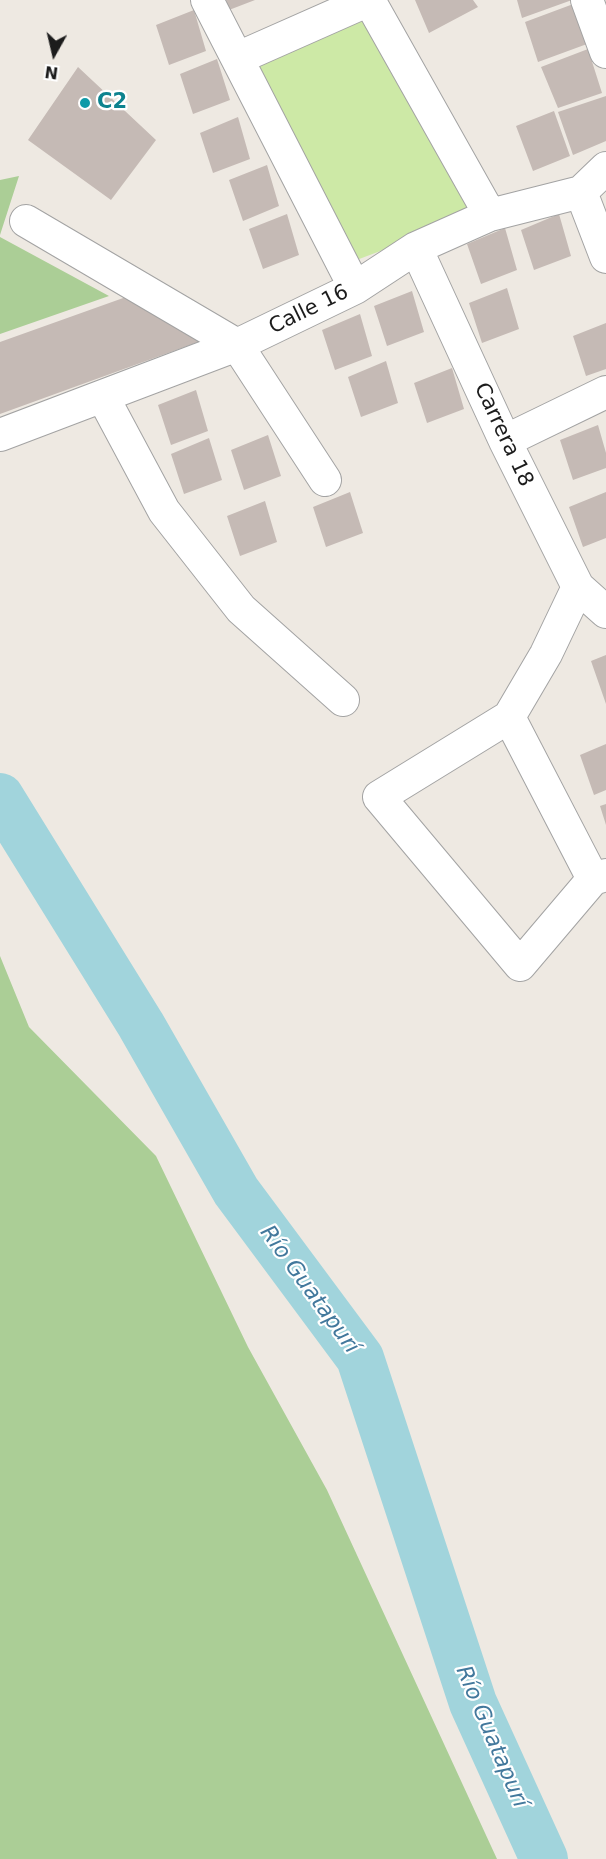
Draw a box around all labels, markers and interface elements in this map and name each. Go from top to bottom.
north arrow [24,24,84,84]
text: N [43,62,59,83]
place label: C2 [97,90,127,116]
marker: C2 [78,96,92,110]
street label: Calle 16 [265,280,353,340]
street label: Carrera 18 [468,379,538,491]
water label: Río Guatapurí [254,1221,364,1359]
water label: Río Guatapurí [449,1662,533,1812]

